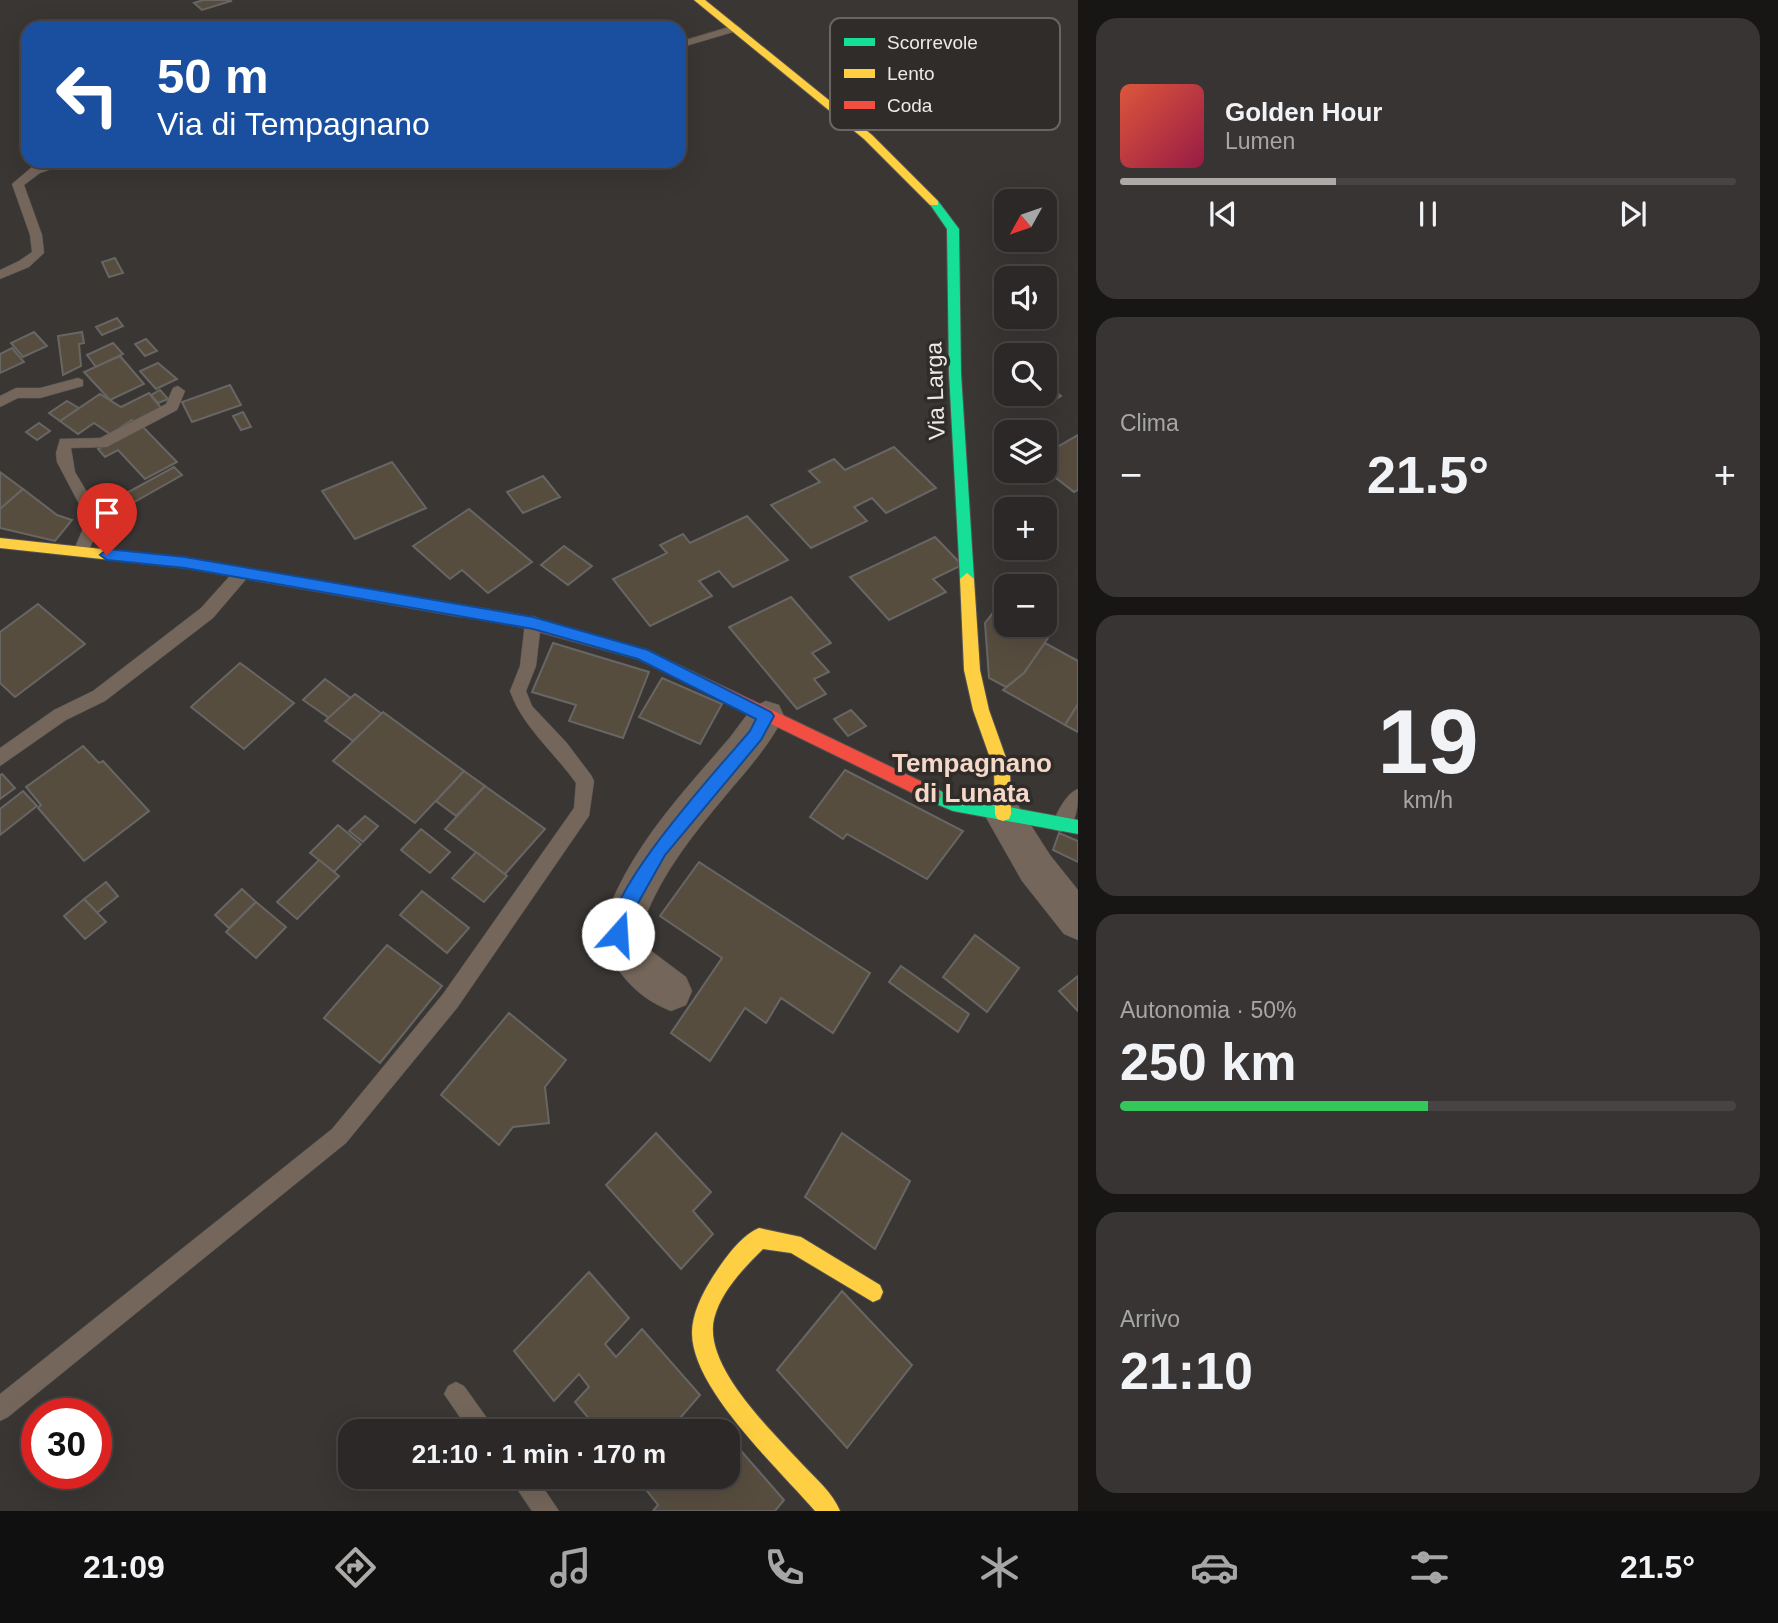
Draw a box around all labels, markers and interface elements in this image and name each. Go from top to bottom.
legend [830,18,1060,130]
text: Scorrevole [887,32,978,53]
icon: left [42,49,133,140]
text: 50 m [157,49,269,103]
text: Lento [887,63,935,84]
text: Coda [887,95,933,116]
text: Golden Hour [1225,97,1382,127]
text: Via di Tempagnano [157,106,430,142]
text: Lumen [1225,128,1295,154]
north arrow [994,189,1057,252]
map controls [994,189,1057,637]
icon: previous [1204,195,1242,233]
icon: pause [1409,195,1447,233]
icon: next [1614,195,1652,233]
button: sound [994,266,1057,329]
street label: Via Larga [920,341,950,440]
button: search [994,343,1057,406]
text: Clima [1120,410,1179,436]
button: layers [994,420,1057,483]
text: 21.5° [1367,446,1489,504]
text: − [1120,454,1142,496]
text: + [1714,454,1736,496]
pin [77,483,137,555]
icon: arrive [88,494,126,532]
button: + [994,497,1057,560]
button: − [994,574,1057,637]
text: 19 [1377,691,1479,792]
district label: Tempagnano di Lunata [892,748,1052,808]
text: km/h [1403,787,1453,813]
position arrow [581,897,655,971]
text: Autonomia · 50% [1120,997,1296,1023]
text: 250 km [1120,1033,1296,1091]
text: Arrivo [1120,1306,1180,1332]
text: 21:10 [1120,1342,1253,1400]
speed limit sign: 30 [21,1398,112,1489]
text: 21:10 · 1 min · 170 m [412,1439,666,1469]
icon: directions [331,1543,380,1592]
icon: music [546,1543,595,1592]
icon: phone [760,1543,809,1592]
icon: climate [975,1543,1024,1592]
icon: car [1190,1543,1239,1592]
icon: filters [1405,1543,1454,1592]
text: 21:09 [83,1549,165,1585]
text: 21.5° [1620,1549,1695,1585]

